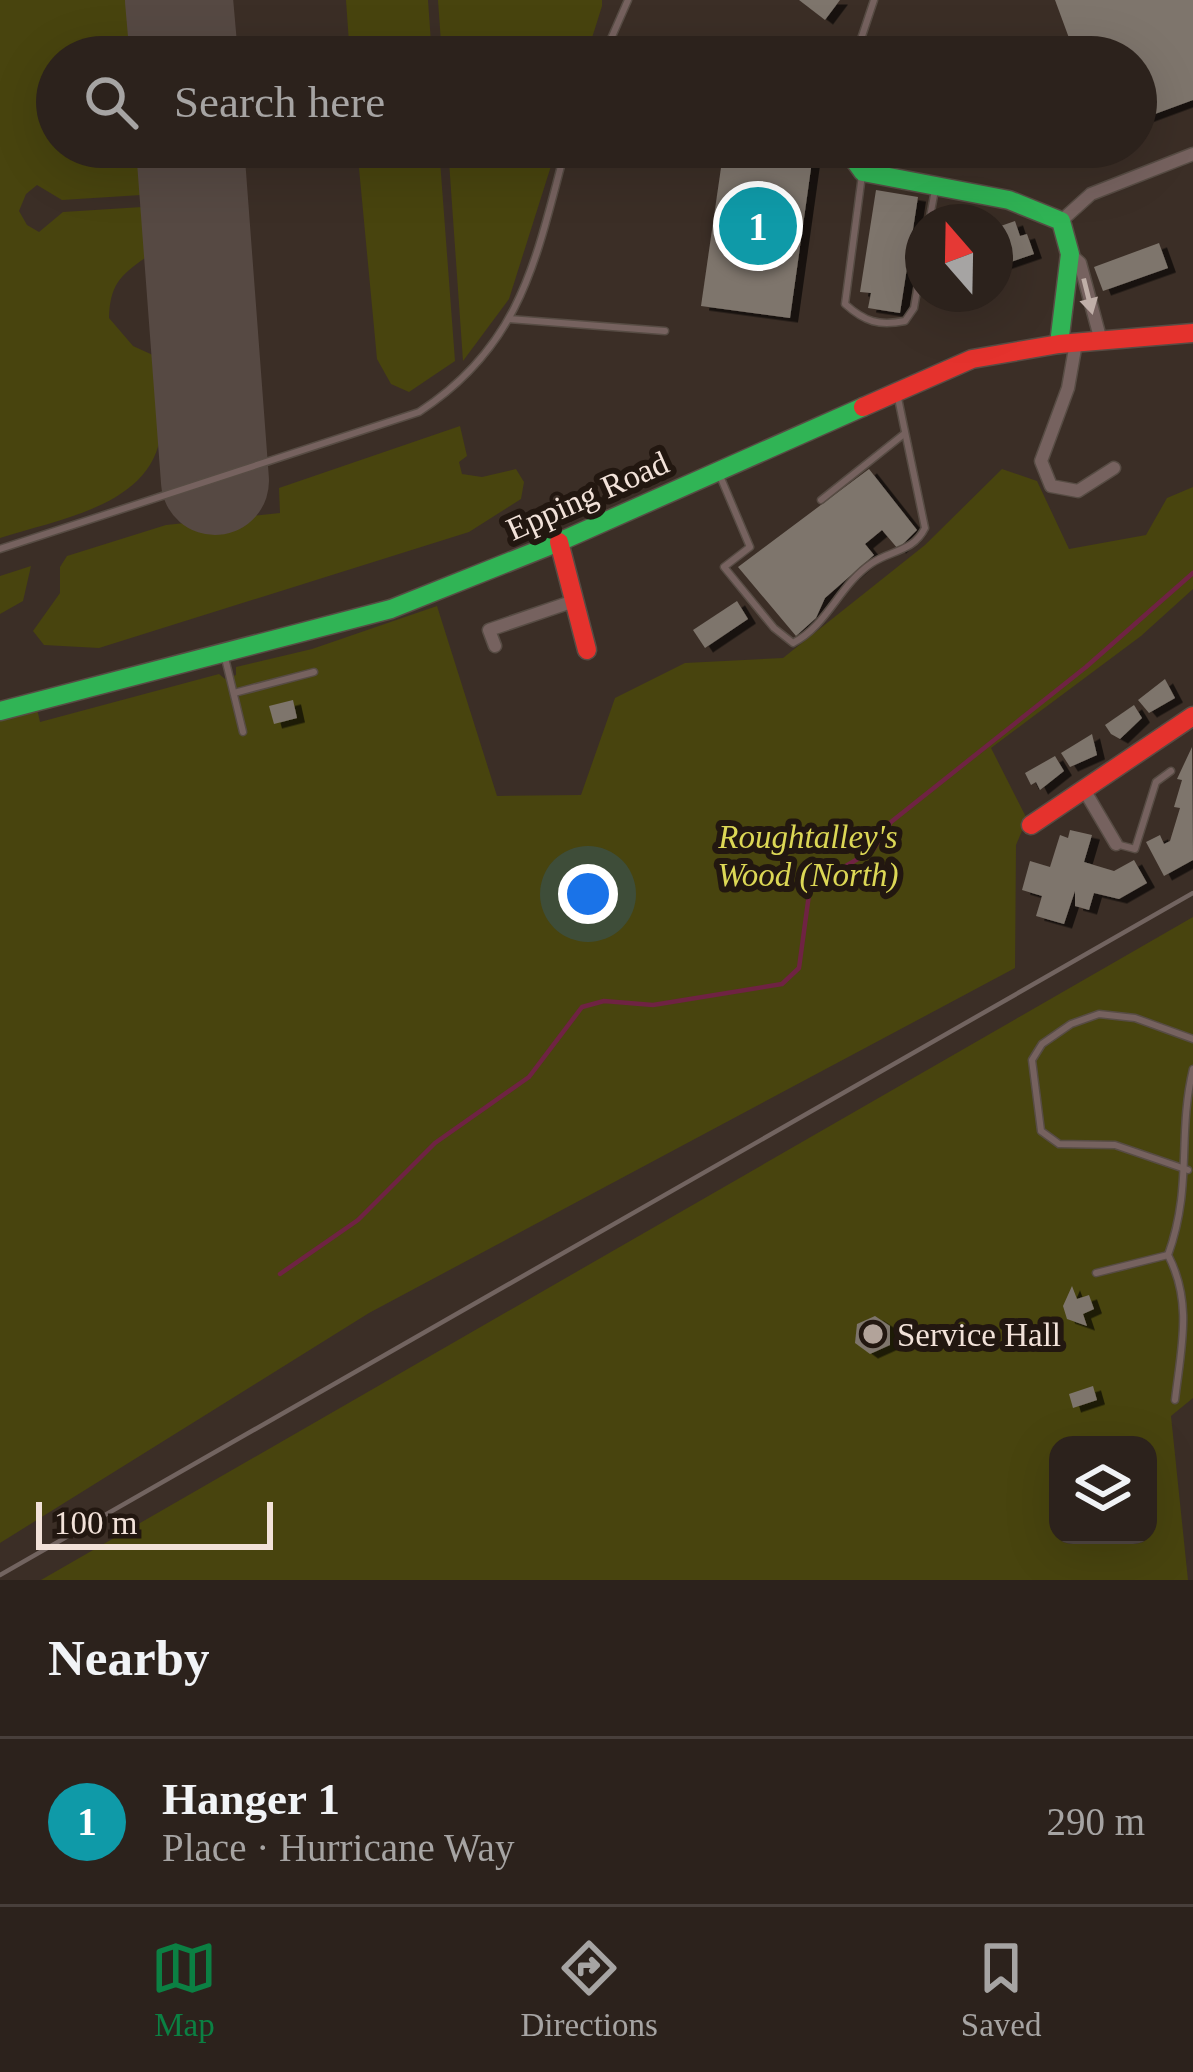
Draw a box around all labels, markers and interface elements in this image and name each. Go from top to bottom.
search box [36,36,1157,168]
icon: search [78,69,144,135]
text: Search here [174,77,385,127]
pin: 1 [719,181,797,271]
north arrow [905,204,1013,312]
one-way arrow [1079,277,1098,314]
street label: Epping Road [501,444,674,548]
park label: Roughtalley's Wood (North) [717,819,899,894]
your location [558,864,618,924]
place label: Service Hall [897,1317,1061,1353]
marker: Service Hall [860,1321,886,1347]
map controls [1049,1436,1157,1544]
button: layers [1049,1436,1157,1544]
scale bar [36,1496,273,1549]
text: 100 m [54,1505,137,1541]
text: Nearby [48,1630,209,1686]
text: Hanger 1 [162,1774,340,1824]
text: 1 [77,1800,97,1843]
text: 290 m [1046,1800,1145,1843]
text: Place · Hurricane Way [162,1826,514,1869]
tab: Map [151,1935,217,2044]
tab: Directions [520,1935,658,2044]
tab: Saved [961,1935,1042,2044]

